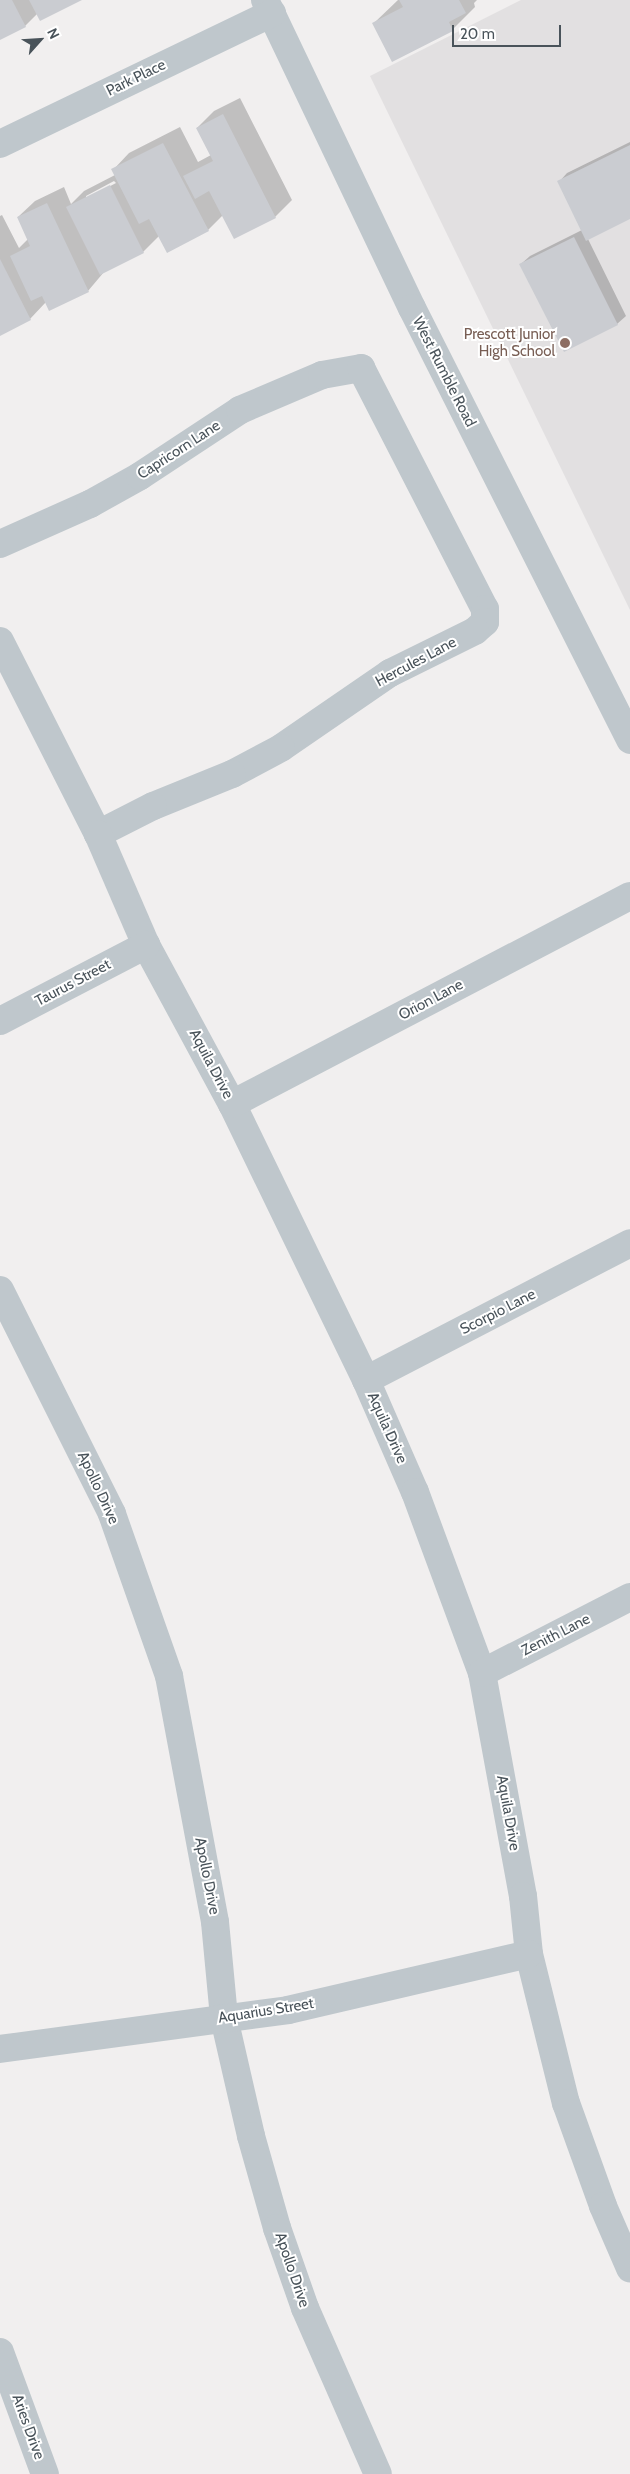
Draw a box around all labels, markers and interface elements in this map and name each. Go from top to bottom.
north arrow [15,15,65,65]
scale bar [455,15,564,47]
text: N [43,25,64,42]
text: 20 m [460,25,495,43]
street label: Park Place [103,56,169,100]
street label: West Rumble Road [408,314,480,430]
place label: Prescott Junior High School [464,325,555,360]
marker: Prescott Junior High School [559,337,571,349]
street label: Capricorn Lane [134,417,224,483]
street label: Hercules Lane [373,633,459,691]
street label: Taurus Street [32,956,114,1010]
street label: Orion Lane [396,976,466,1024]
street label: Aquila Drive [185,1026,237,1102]
street label: Scorpio Lane [457,1285,539,1339]
street label: Aquila Drive [363,1390,411,1466]
street label: Apollo Drive [73,1449,123,1527]
street label: Zenith Lane [519,1610,593,1660]
street label: Aquila Drive [493,1774,523,1852]
street label: Apollo Drive [191,1836,223,1916]
street label: Aquarius Street [217,1995,315,2027]
street label: Apollo Drive [271,2230,313,2310]
street label: Aries Drive [8,2392,48,2462]

